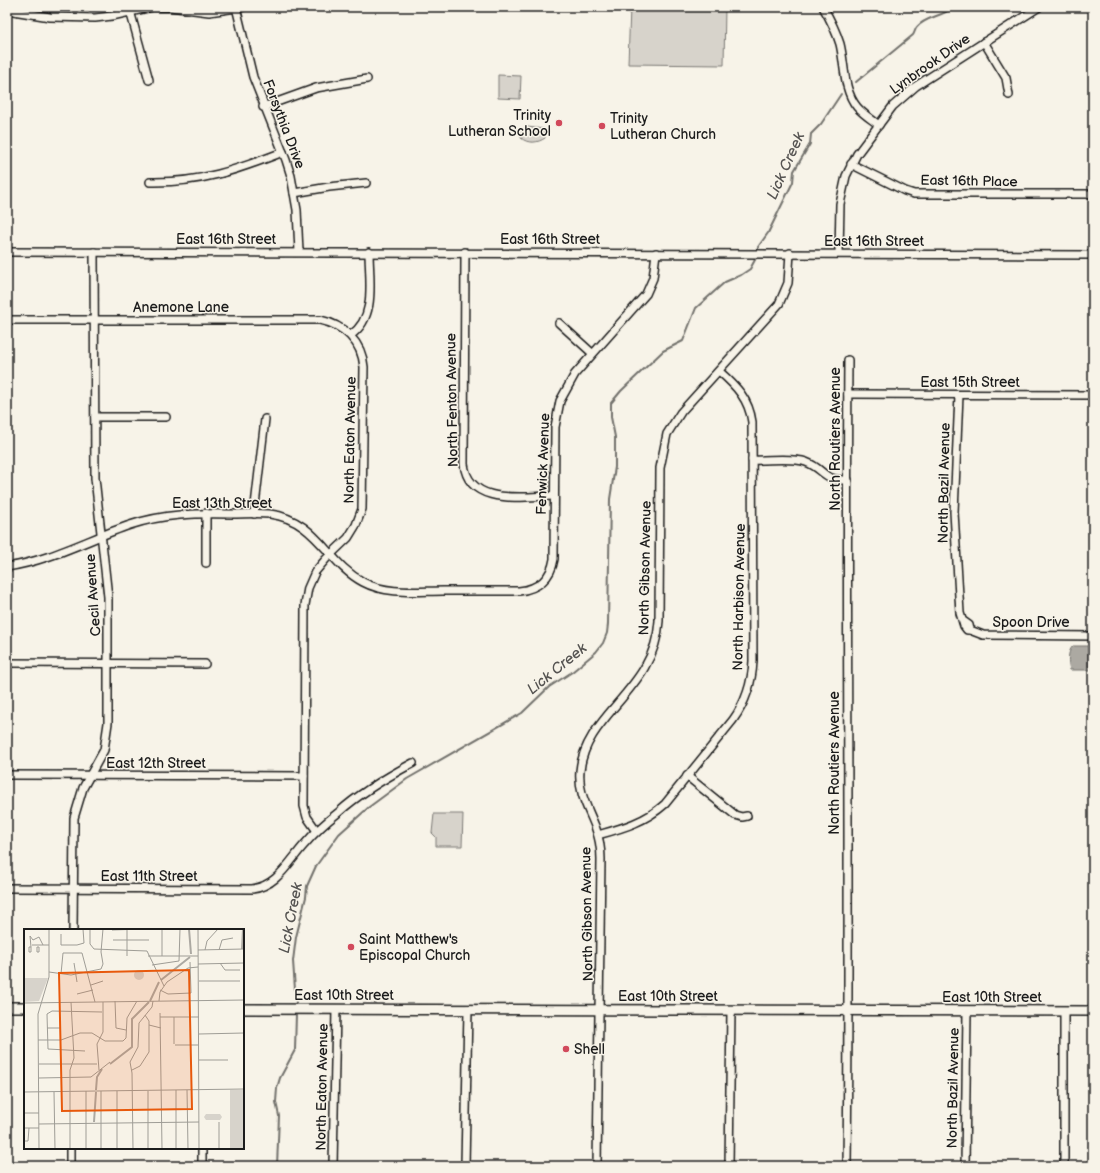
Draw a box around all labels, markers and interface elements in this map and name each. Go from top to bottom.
street label: Lynbrook Drive [887,30,973,98]
street label: Forsythia Drive [259,77,309,171]
place label: Trinity Lutheran School [448,107,552,140]
place label: Trinity Lutheran Church [610,110,716,143]
marker: Trinity Lutheran School [554,118,564,128]
marker: Trinity Lutheran Church [597,121,607,131]
water label: Lick Creek [763,129,810,203]
street label: East 16th Place [920,172,1018,190]
street label: East 16th Street [176,231,277,248]
street label: East 16th Street [500,231,601,248]
street label: East 16th Street [824,233,925,250]
street label: Anemone Lane [133,299,229,316]
street label: North Fenton Avenue [442,333,462,467]
street label: North Routiers Avenue [827,367,844,511]
street label: East 15th Street [920,374,1020,391]
street label: North Eaton Avenue [340,376,360,504]
street label: Fenwick Avenue [533,413,553,515]
street label: North Bazil Avenue [934,422,954,544]
street label: East 13th Street [172,495,273,512]
street label: North Gibson Avenue [635,501,655,635]
street label: North Harbison Avenue [729,523,749,671]
street label: Cecil Avenue [82,553,104,637]
street label: Spoon Drive [992,614,1070,631]
water label: Lick Creek [523,639,591,699]
street label: North Routiers Avenue [826,691,843,835]
street label: East 12th Street [106,755,207,772]
street label: North Gibson Avenue [577,847,597,981]
street label: East 11th Street [101,868,198,885]
water label: Lick Creek [275,880,307,955]
inset map [24,929,244,1149]
place label: Saint Matthew's Episcopal Church [359,931,471,964]
marker: Saint Matthew's Episcopal Church [346,942,356,952]
street label: East 10th Street [294,987,395,1004]
street label: East 10th Street [618,988,719,1005]
street label: East 10th Street [942,989,1043,1006]
street label: North Eaton Avenue [312,1023,332,1151]
street label: North Bazil Avenue [943,1027,963,1149]
place label: Shell [574,1041,605,1058]
marker: Shell [561,1044,571,1054]

